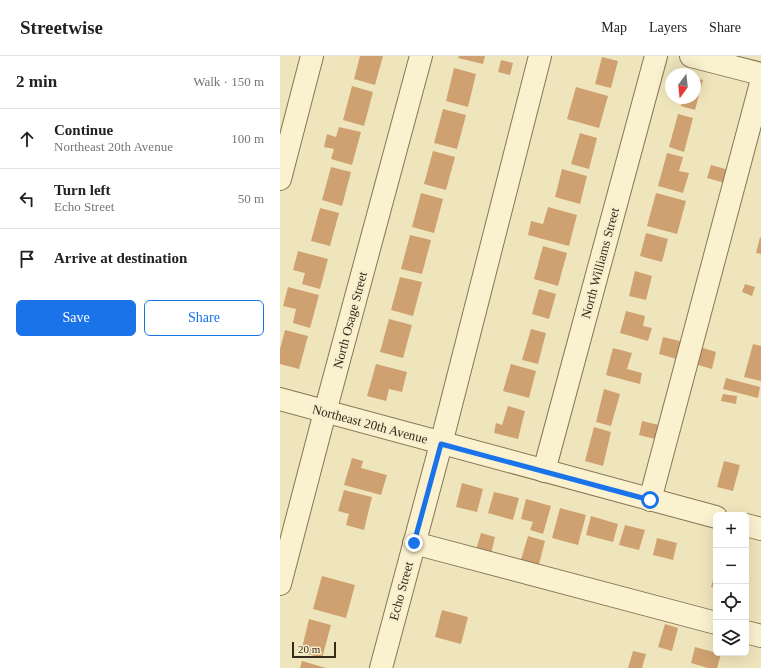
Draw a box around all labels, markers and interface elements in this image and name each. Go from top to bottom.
text: Streetwise [20,17,103,38]
text: Map [601,20,627,35]
text: Layers [649,20,687,35]
text: Share [709,20,741,35]
north arrow [665,68,701,104]
text: 2 min [16,72,57,91]
text: Walk · 150 m [193,74,264,89]
text: Continue [54,122,113,138]
icon: ahead [16,128,38,150]
text: 100 m [231,131,264,146]
text: Northeast 20th Avenue [54,139,173,154]
text: Turn left [54,182,111,198]
icon: left [16,188,38,210]
text: 50 m [238,191,264,206]
text: Echo Street [54,199,114,214]
street label: North Williams Street [578,206,622,320]
icon: arrive [16,248,38,270]
text: Arrive at destination [54,250,187,266]
street label: North Osage Street [330,270,370,370]
button: Save [16,300,136,336]
button: Share [144,300,264,336]
street label: Northeast 20th Avenue [311,401,430,447]
route start [641,491,659,509]
map controls [713,512,749,656]
button: + [713,512,749,548]
route end [405,534,423,552]
button: − [713,548,749,584]
street label: Echo Street [386,560,416,622]
button: locate [713,584,749,620]
button: layers [713,620,749,656]
scale bar [292,640,336,659]
text: 20 m [298,643,320,655]

